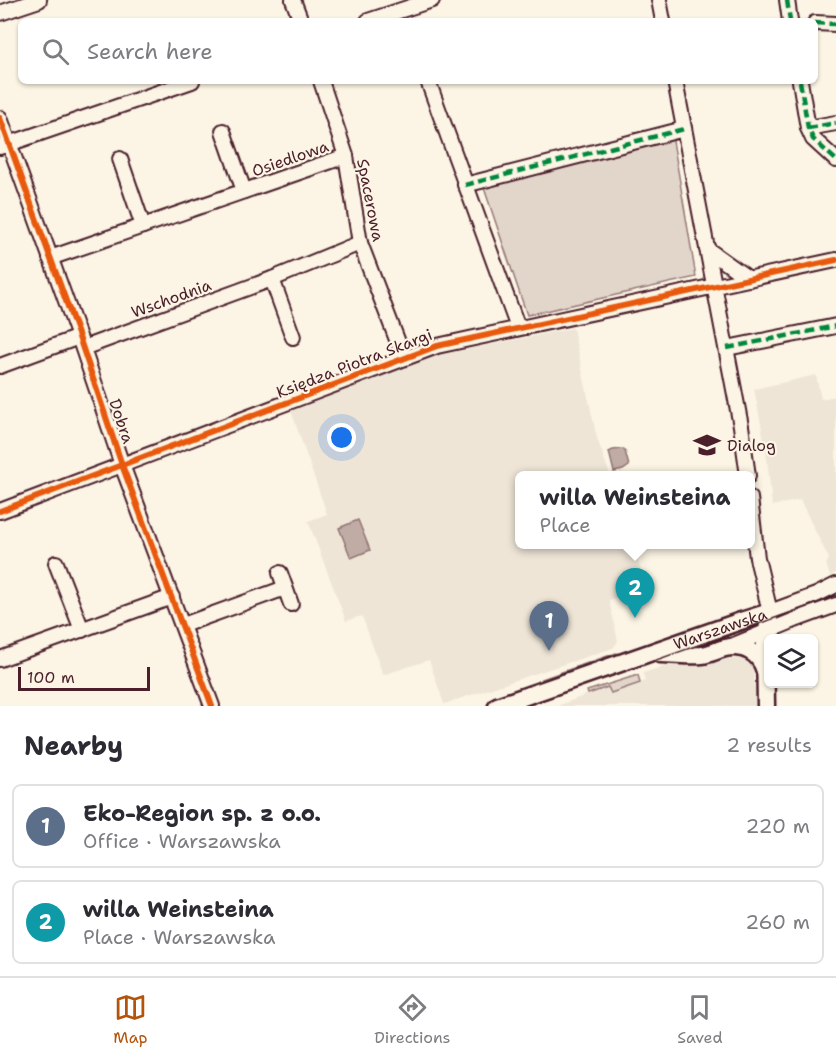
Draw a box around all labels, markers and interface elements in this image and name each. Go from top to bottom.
search box [18,18,818,84]
icon: search [39,35,72,68]
text: Search here [87,37,213,66]
street label: Osiedlowa [249,136,331,181]
street label: Spacerowa [352,157,389,243]
street label: Wschodnia [128,274,214,323]
street label: Księdza Piotra Skargi [273,324,435,403]
street label: Dobra [104,396,139,446]
your location [327,423,356,452]
school or university icon: Dialog [692,430,722,460]
place label: Dialog [727,435,776,456]
popup [515,471,755,549]
text: willa Weinsteina [540,483,730,512]
text: Place [540,512,591,538]
pin: 2 [616,568,654,618]
pin: 1 [530,602,568,651]
street label: Warszawska [670,604,770,655]
map controls [764,634,818,688]
button: layers [764,634,818,688]
scale bar [18,664,150,692]
text: 100 m [27,667,75,688]
text: Nearby [24,728,123,763]
text: 2 results [726,732,812,758]
text: Eko-Region sp. z o.o. [83,799,321,828]
text: 1 [41,813,50,839]
text: 220 m [746,813,810,839]
text: Office · Warszawska [83,828,281,854]
text: willa Weinsteina [83,895,274,924]
text: 2 [39,909,53,935]
text: 260 m [745,909,810,935]
text: Place · Warszawska [83,924,275,950]
tab: Map [113,991,148,1048]
tab: Directions [374,991,451,1048]
tab: Saved [677,991,723,1048]

